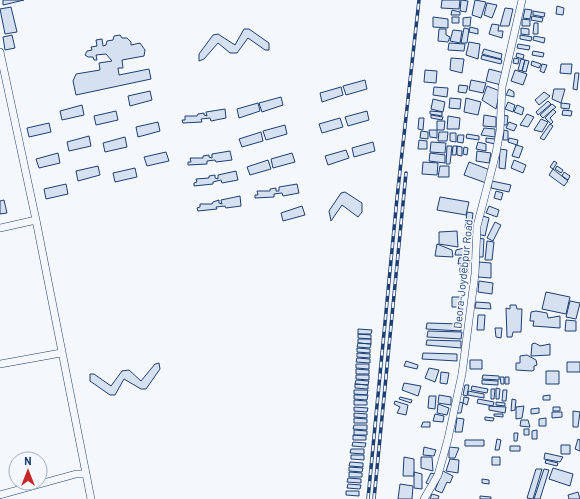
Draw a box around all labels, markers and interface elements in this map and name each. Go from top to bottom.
street label: Deora-Joydebpur Road [450,219,475,329]
north arrow [8,451,48,491]
text: N [24,454,32,467]

